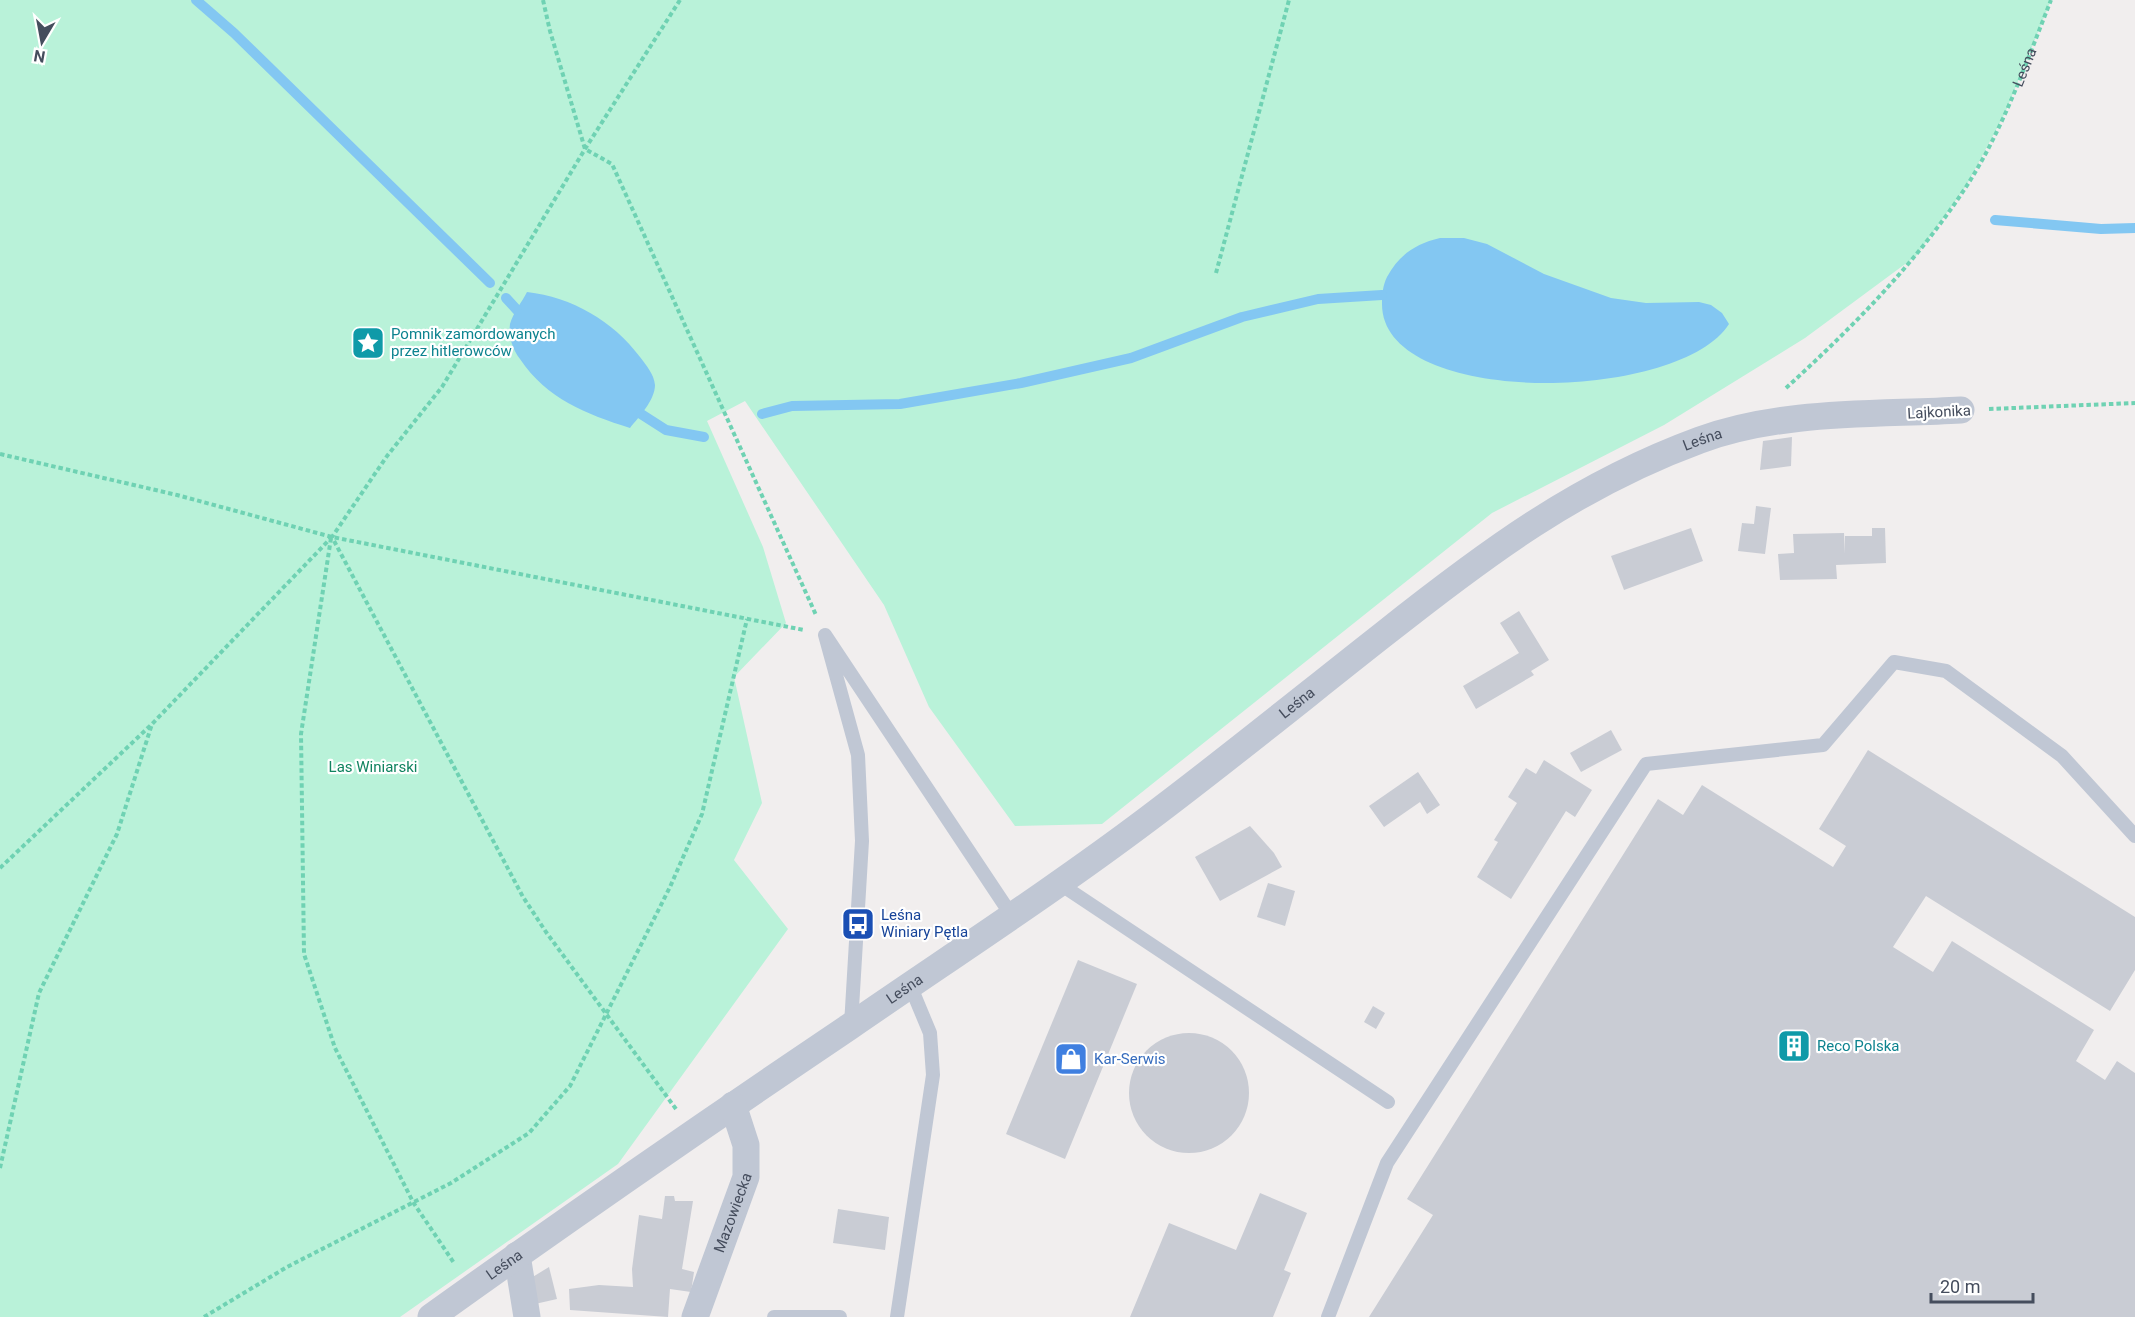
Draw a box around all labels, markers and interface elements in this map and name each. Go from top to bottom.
north arrow [12,12,72,72]
street label: Leśna [2009,45,2040,89]
text: N [32,46,47,67]
place icon: Pomnik zamordowanych przez hitlerowców [350,325,386,361]
place label: Pomnik zamordowanych przez hitlerowców [391,325,555,360]
street label: Lajkonika [1907,401,1971,423]
street label: Leśna [1680,424,1724,455]
street label: Leśna [1276,683,1318,722]
park label: Las Winiarski [329,758,417,776]
bus stop icon: Leśna Winiary Pętla [840,906,876,942]
place label: Leśna Winiary Pętla [881,906,968,941]
street label: Leśna [883,970,926,1008]
building icon: Reco Polska [1776,1028,1812,1064]
place label: Reco Polska [1817,1037,1899,1055]
shop icon: Kar-Serwis [1053,1041,1089,1077]
place label: Kar-Serwis [1094,1050,1166,1068]
street label: Mazowiecka [710,1170,756,1255]
street label: Leśna [483,1246,526,1284]
scale bar [1931,1266,2033,1304]
text: 20 m [1940,1276,1980,1297]

